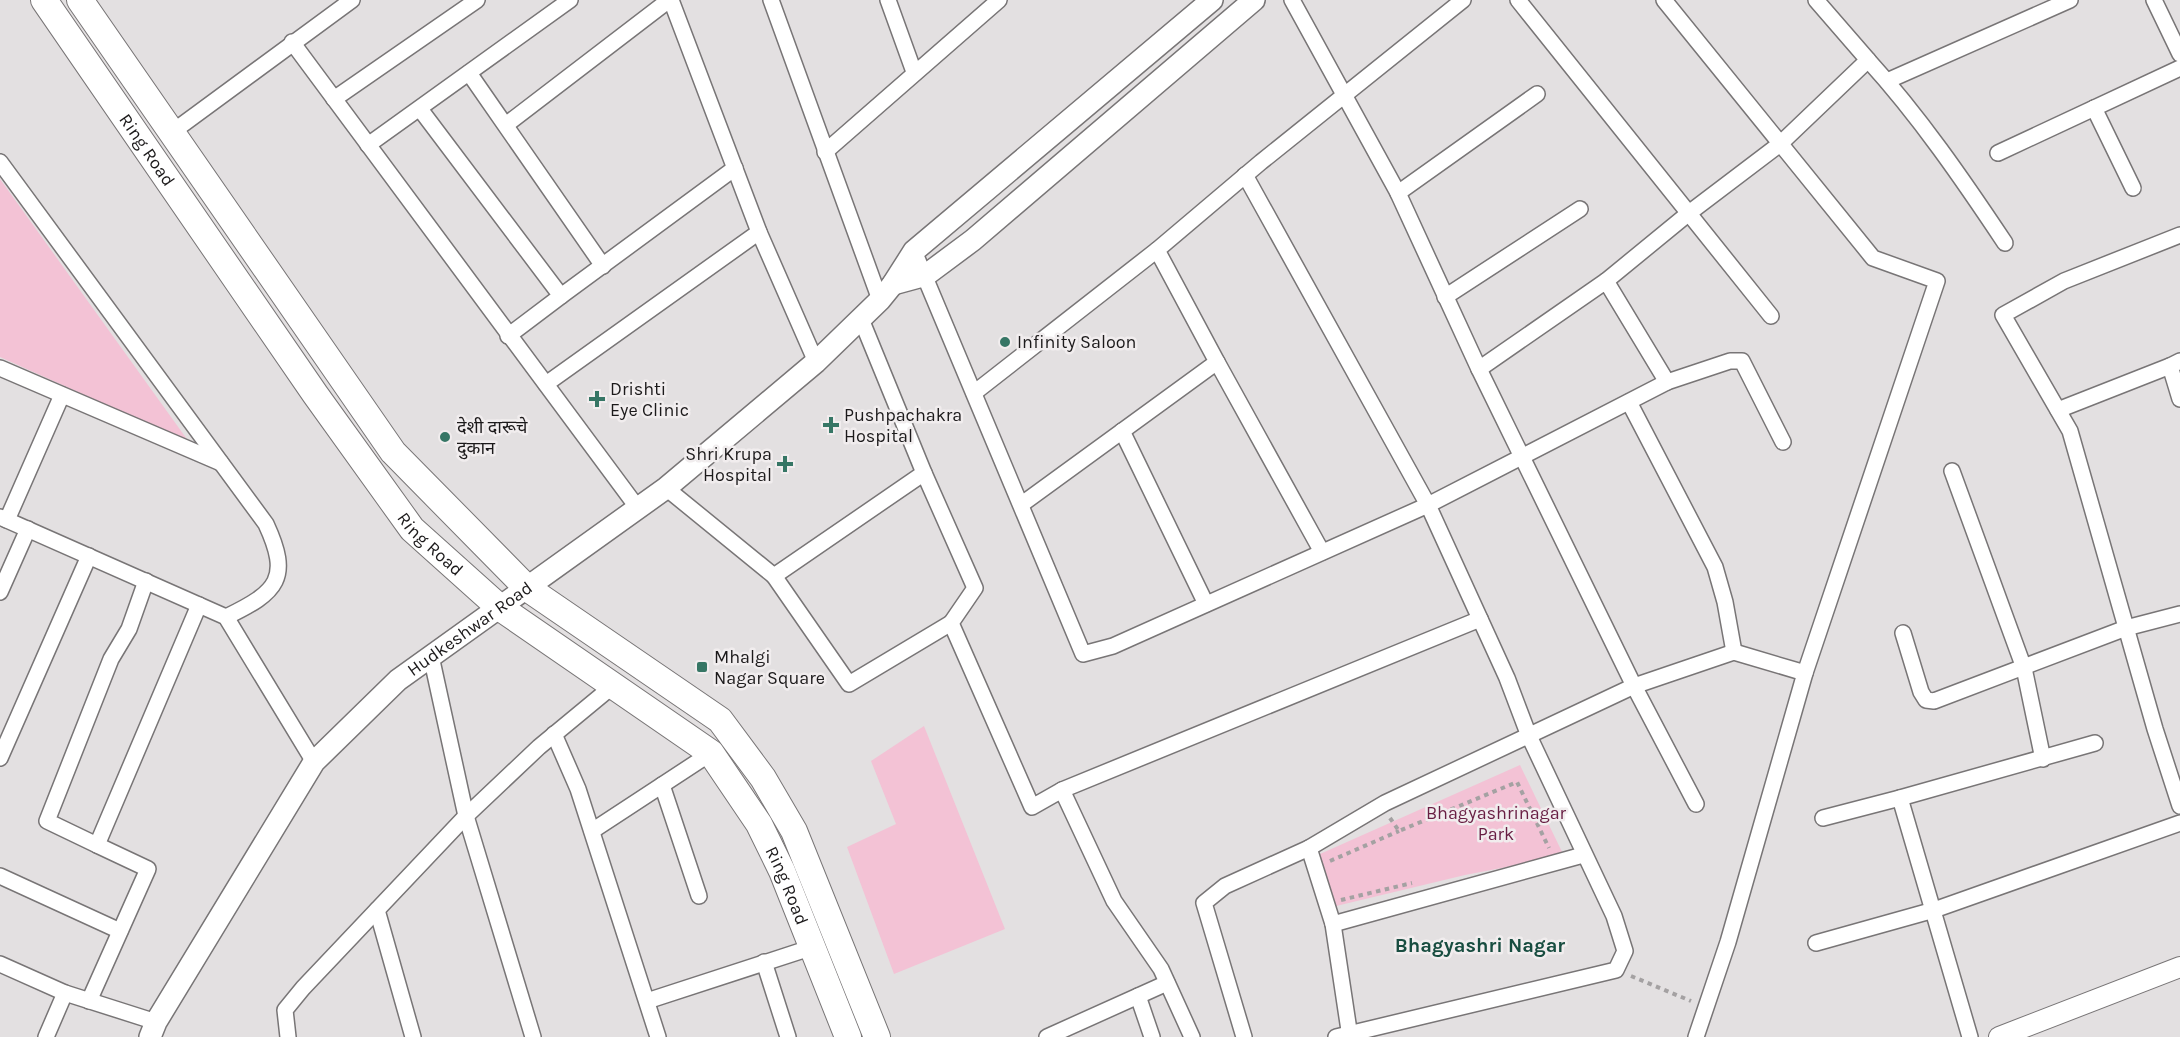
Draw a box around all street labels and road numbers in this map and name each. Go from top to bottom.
street label: Ring Road [115,109,180,190]
street label: Ring Road [393,508,468,581]
street label: Hudkeshwar Road [403,576,537,681]
street label: Ring Road [761,843,813,928]

